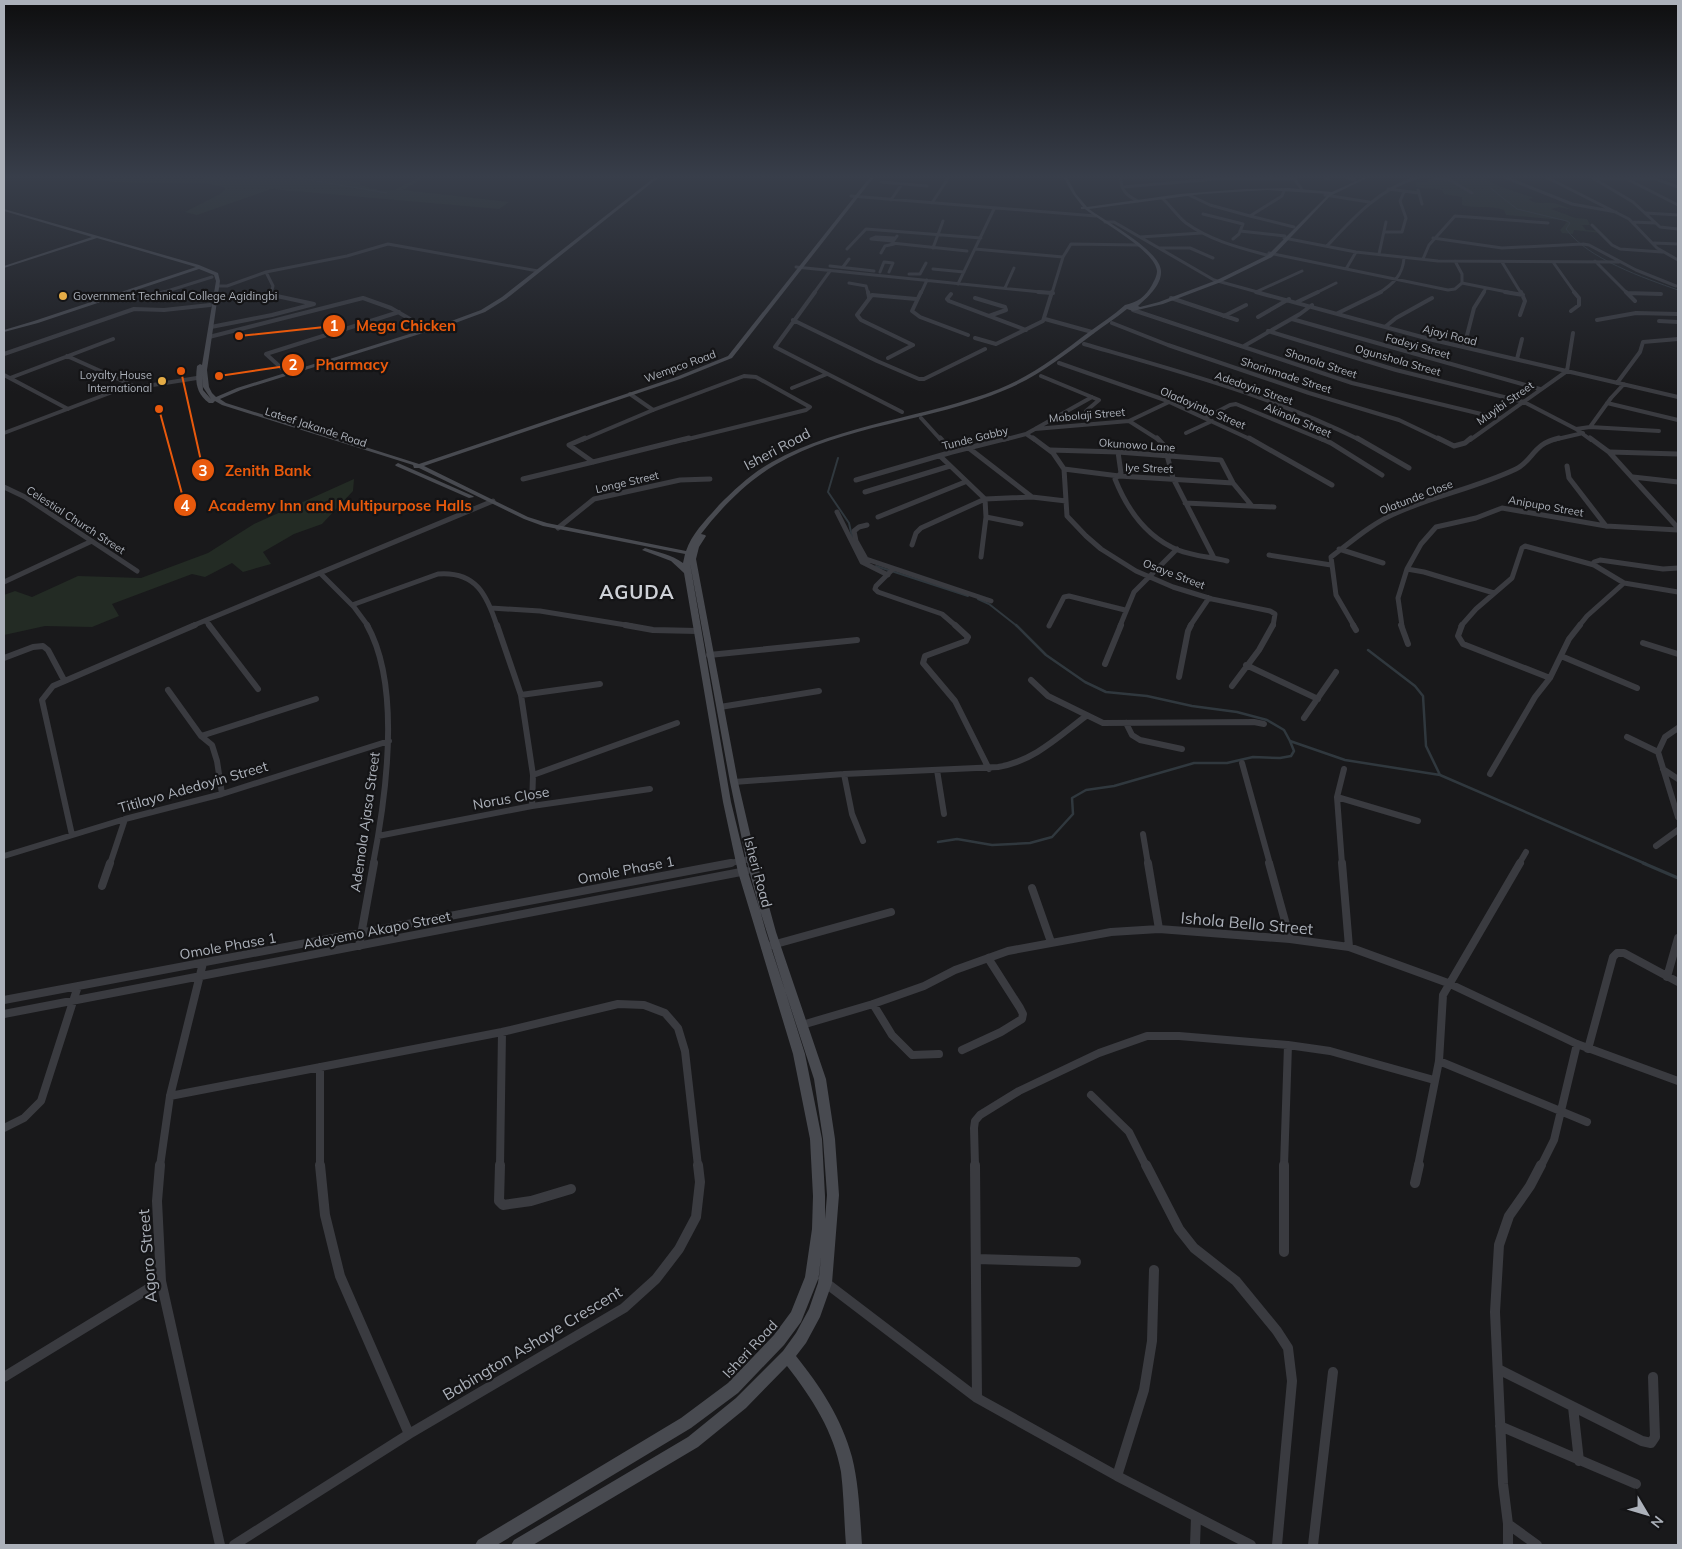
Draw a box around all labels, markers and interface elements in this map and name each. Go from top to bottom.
place label: Government Technical College Agidingbi [73,289,277,303]
marker: Government Technical College Agidingbi [57,290,69,302]
callout: Mega Chicken [321,311,467,341]
text: 1 [329,316,339,335]
text: Mega Chicken [356,316,456,335]
street label: Ajayi Road [1421,321,1479,349]
street label: Fadeyi Street [1384,330,1452,362]
street label: Ogunshola Street [1353,341,1443,379]
street label: Shonola Street [1283,345,1359,381]
street label: Wempco Road [642,347,718,385]
callout: Pharmacy [280,350,398,380]
street label: Shorinmade Street [1239,354,1333,396]
text: 2 [288,355,298,374]
text: Pharmacy [316,355,389,374]
place label: Loyalty House International [80,368,152,395]
street label: Adedoyin Street [1213,368,1295,408]
marker: Loyalty House International [156,375,168,387]
street label: Muyibi Street [1474,378,1536,428]
street label: Oladoyinbo Street [1158,384,1248,432]
street label: Akinola Street [1262,400,1334,440]
street label: Lateef Jakande Road [263,404,369,450]
street label: Mobolaji Street [1048,405,1126,425]
street label: Tunde Gabby [940,423,1010,453]
street label: Isheri Road [741,424,813,474]
street label: Okunowo Lane [1098,435,1176,455]
callout: Zenith Bank [190,455,321,485]
street label: Iye Street [1125,460,1173,476]
text: 3 [198,461,208,480]
text: Zenith Bank [225,461,312,480]
street label: Longe Street [594,468,660,496]
street label: Olatunde Close [1377,477,1455,517]
street label: Celestial Church Street [24,483,128,557]
callout: Academy Inn and Multipurpose Halls [173,490,481,520]
street label: Anipupo Street [1507,492,1585,520]
text: 4 [180,496,190,515]
text: Academy Inn and Multipurpose Halls [208,496,472,515]
street label: Osaye Street [1141,556,1207,592]
district label: AGUDA [599,580,675,604]
street label: Ademola Ajasa Street [346,751,384,893]
street label: Titilayo Adedoyin Street [116,757,270,817]
street label: Norus Close [471,782,551,814]
street label: Isheri Road [740,835,776,909]
street label: Omole Phase 1 [576,852,676,888]
street label: Adeyemo Akapo Street [302,907,452,953]
street label: Ishola Bello Street [1180,907,1314,939]
street label: Omole Phase 1 [178,929,278,963]
street label: Agoro Street [133,1208,161,1304]
street label: Babington Ashaye Crescent [439,1281,626,1405]
street label: Isheri Road [719,1316,781,1382]
north arrow [1622,1489,1672,1539]
text: N [1647,1512,1668,1532]

